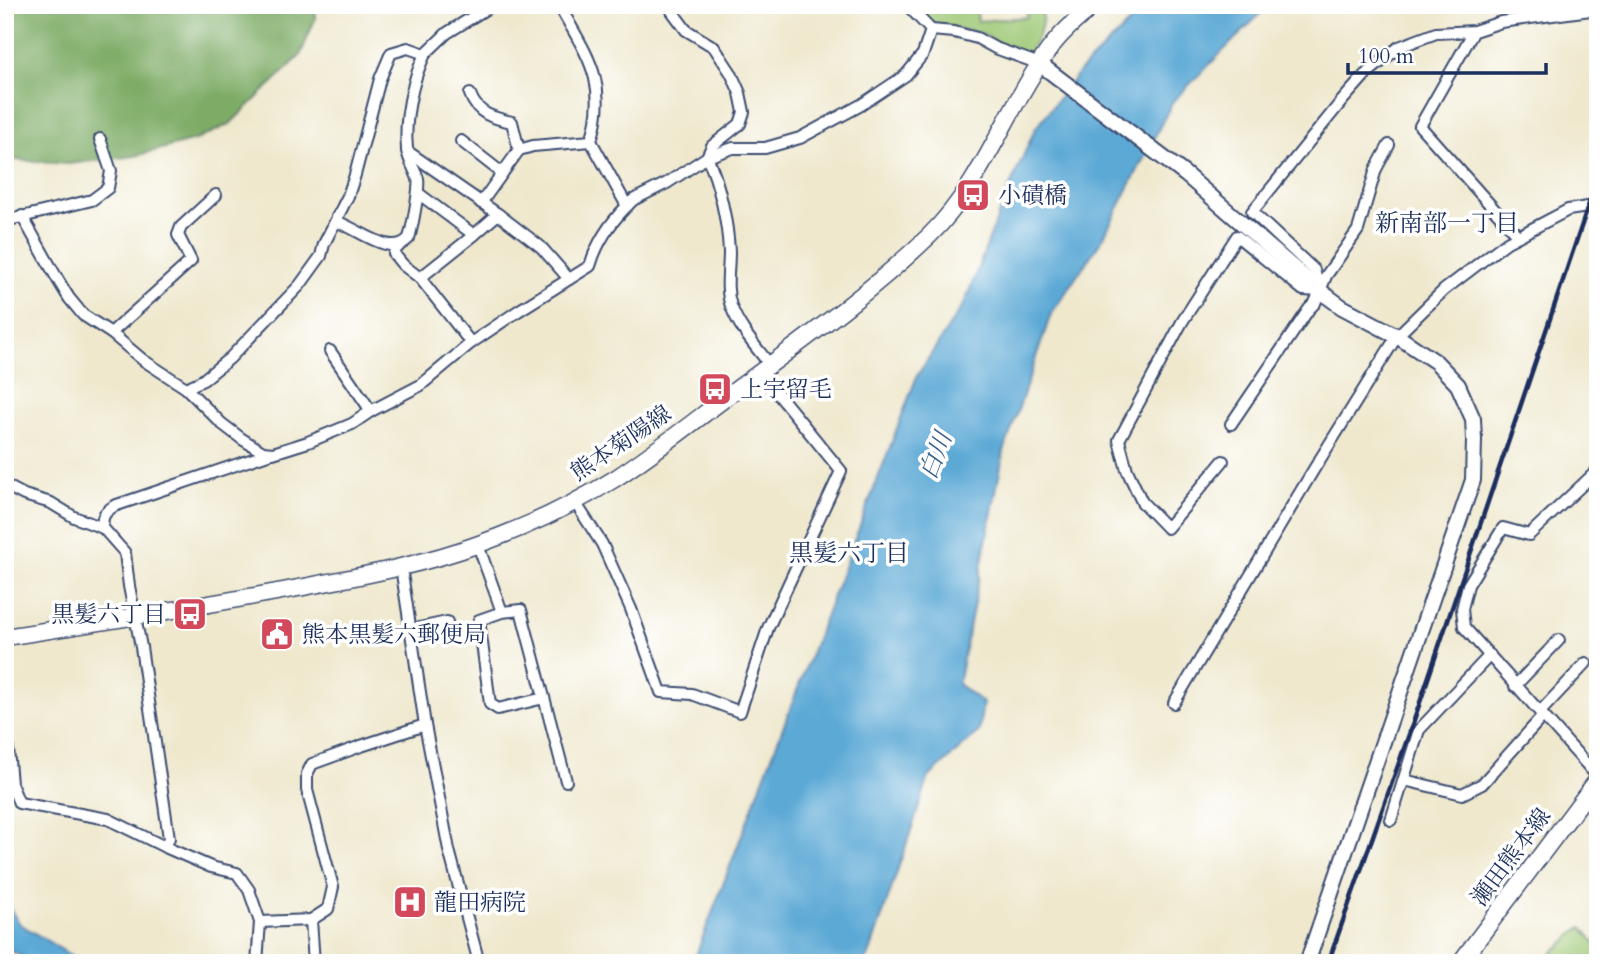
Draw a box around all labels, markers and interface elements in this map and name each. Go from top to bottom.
scale bar [1348,32,1545,76]
text: 100 m [1358,42,1414,71]
bus stop icon: 小磧橋 [954,176,992,214]
place label: 小磧橋 [998,180,1067,211]
district label: 新南部一丁目 [1375,207,1519,240]
bus stop icon: 上宇留毛 [696,370,734,408]
place label: 上宇留毛 [740,374,832,405]
street label: 熊本菊陽線 [565,398,677,488]
water label: 白川 [912,425,961,484]
district label: 黒髪六丁目 [789,537,909,570]
bus stop icon: 黒髪六丁目 [171,595,209,633]
place label: 黒髪六丁目 [51,599,166,630]
public building icon: 熊本黒髪六郵便局 [258,615,296,653]
place label: 熊本黒髪六郵便局 [302,619,486,650]
street label: 瀬田熊本線 [1464,802,1558,912]
hospital icon: 龍田病院 [391,883,429,921]
place label: 龍田病院 [434,887,526,918]

